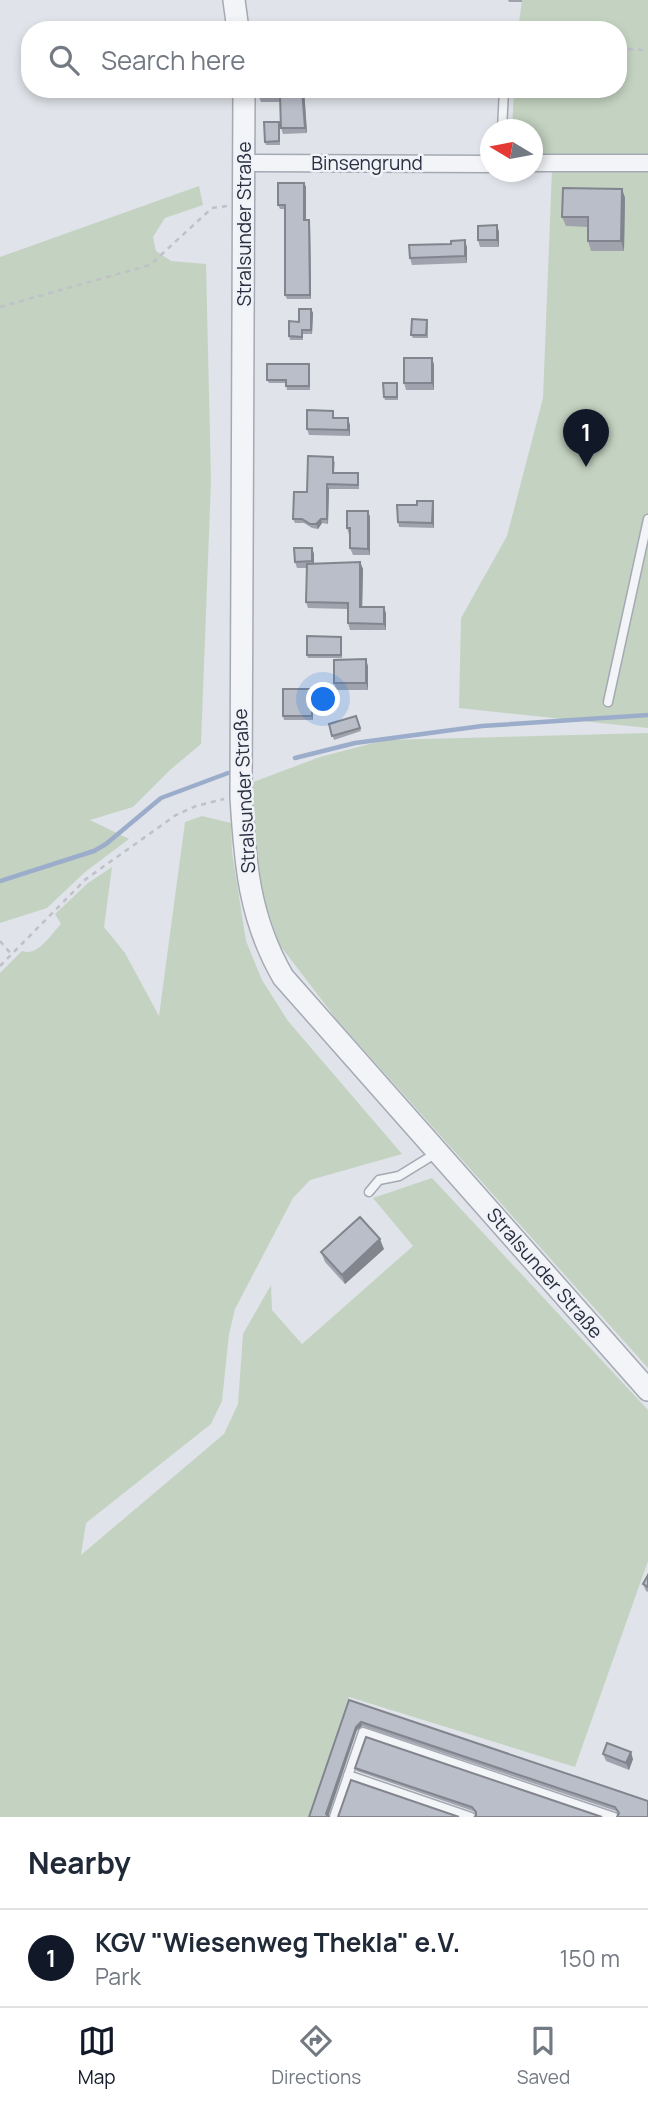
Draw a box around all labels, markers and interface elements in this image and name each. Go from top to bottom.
search box [21,21,627,98]
icon: search [45,41,83,79]
text: Search here [101,42,246,78]
north arrow [480,119,543,182]
street label: Stralsunder Straße [231,141,257,307]
street label: Binsengrund [311,150,423,176]
pin: 1 [563,409,609,467]
your location [306,682,340,716]
street label: Stralsunder Straße [227,708,261,874]
street label: Stralsunder Straße [481,1202,609,1344]
text: Nearby [28,1842,131,1883]
text: KGV "Wiesenweg Thekla" e.V. [95,1924,460,1960]
text: 1 [46,1942,56,1974]
text: 150 m [560,1942,620,1974]
text: Park [95,1960,141,1992]
tab: Map [78,2022,116,2090]
tab: Directions [271,2022,361,2090]
tab: Saved [517,2022,570,2090]

